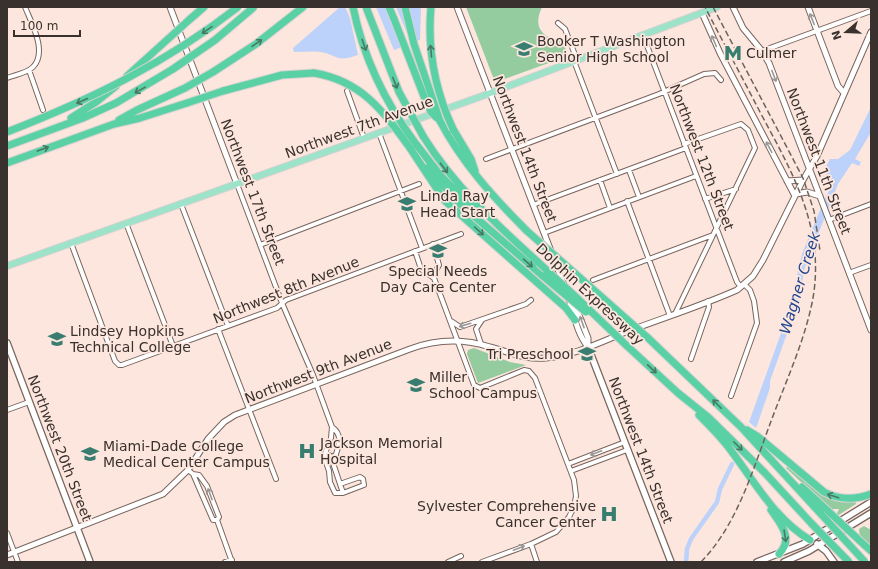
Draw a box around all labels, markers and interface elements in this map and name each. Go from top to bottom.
scale bar [14,12,80,38]
north arrow [826,12,866,52]
one-way arrow [808,13,816,25]
text: 100 m [20,19,58,33]
one-way arrow [202,26,213,34]
text: N [829,29,845,42]
place label: Booker T Washington Senior High School [537,33,685,65]
one-way arrow [709,35,717,47]
one-way arrow [360,38,368,50]
one-way arrow [252,39,263,47]
school or university icon: Booker T Washington Senior High School [514,39,534,59]
metro station icon: Culmer [723,43,743,63]
one-way arrow [427,45,434,58]
place label: Culmer [746,45,797,61]
one-way arrow [771,70,778,83]
street label: Northwest 14th Street [490,73,561,225]
one-way arrow [392,76,400,88]
street label: Northwest 12th Street [667,81,738,233]
street label: Northwest 11th Street [784,85,855,237]
one-way arrow [135,86,147,94]
street label: Northwest 7th Avenue [283,93,435,161]
one-way arrow [77,98,89,106]
street label: Northwest 17th Street [218,116,289,268]
one-way arrow [765,141,773,153]
one-way arrow [37,145,49,153]
one-way arrow [440,163,449,174]
place label: Linda Ray Head Start [420,188,496,220]
school or university icon: Linda Ray Head Start [397,194,417,214]
one-way arrow [473,227,484,236]
water label: Wagner Creek [776,228,825,336]
street label: Dolphin Expressway [533,240,647,348]
school or university icon: Special Needs Day Care Center [428,241,448,261]
street label: Northwest 8th Avenue [211,253,361,327]
one-way arrow [523,258,533,267]
place label: Special Needs Day Care Center [380,263,496,295]
one-way arrow [577,316,585,328]
one-way arrow [459,322,472,329]
place label: Lindsey Hopkins Technical College [69,323,191,355]
school or university icon: Lindsey Hopkins Technical College [47,329,67,349]
street label: Northwest 9th Avenue [242,336,394,406]
school or university icon: Tri Preschool [577,344,597,364]
place label: Tri Preschool [485,346,574,362]
one-way arrow [647,364,657,374]
place label: Miller School Campus [429,369,537,401]
street label: Northwest 20th Street [25,372,96,524]
street label: Northwest 14th Street [606,374,677,526]
school or university icon: Miller School Campus [406,375,426,395]
one-way arrow [712,399,722,409]
place label: Jackson Memorial Hospital [319,435,443,467]
place label: Miami-Dade College Medical Center Campus [103,438,270,470]
hospital icon: Jackson Memorial Hospital [297,441,317,461]
one-way arrow [733,442,743,451]
school or university icon: Miami-Dade College Medical Center Campus [80,444,100,464]
one-way arrow [591,450,603,458]
one-way arrow [206,489,214,501]
one-way arrow [827,492,840,499]
place label: Sylvester Comprehensive Cancer Center [417,498,596,530]
hospital icon: Sylvester Comprehensive Cancer Center [599,504,619,524]
one-way arrow [781,530,789,543]
one-way arrow [512,544,524,552]

